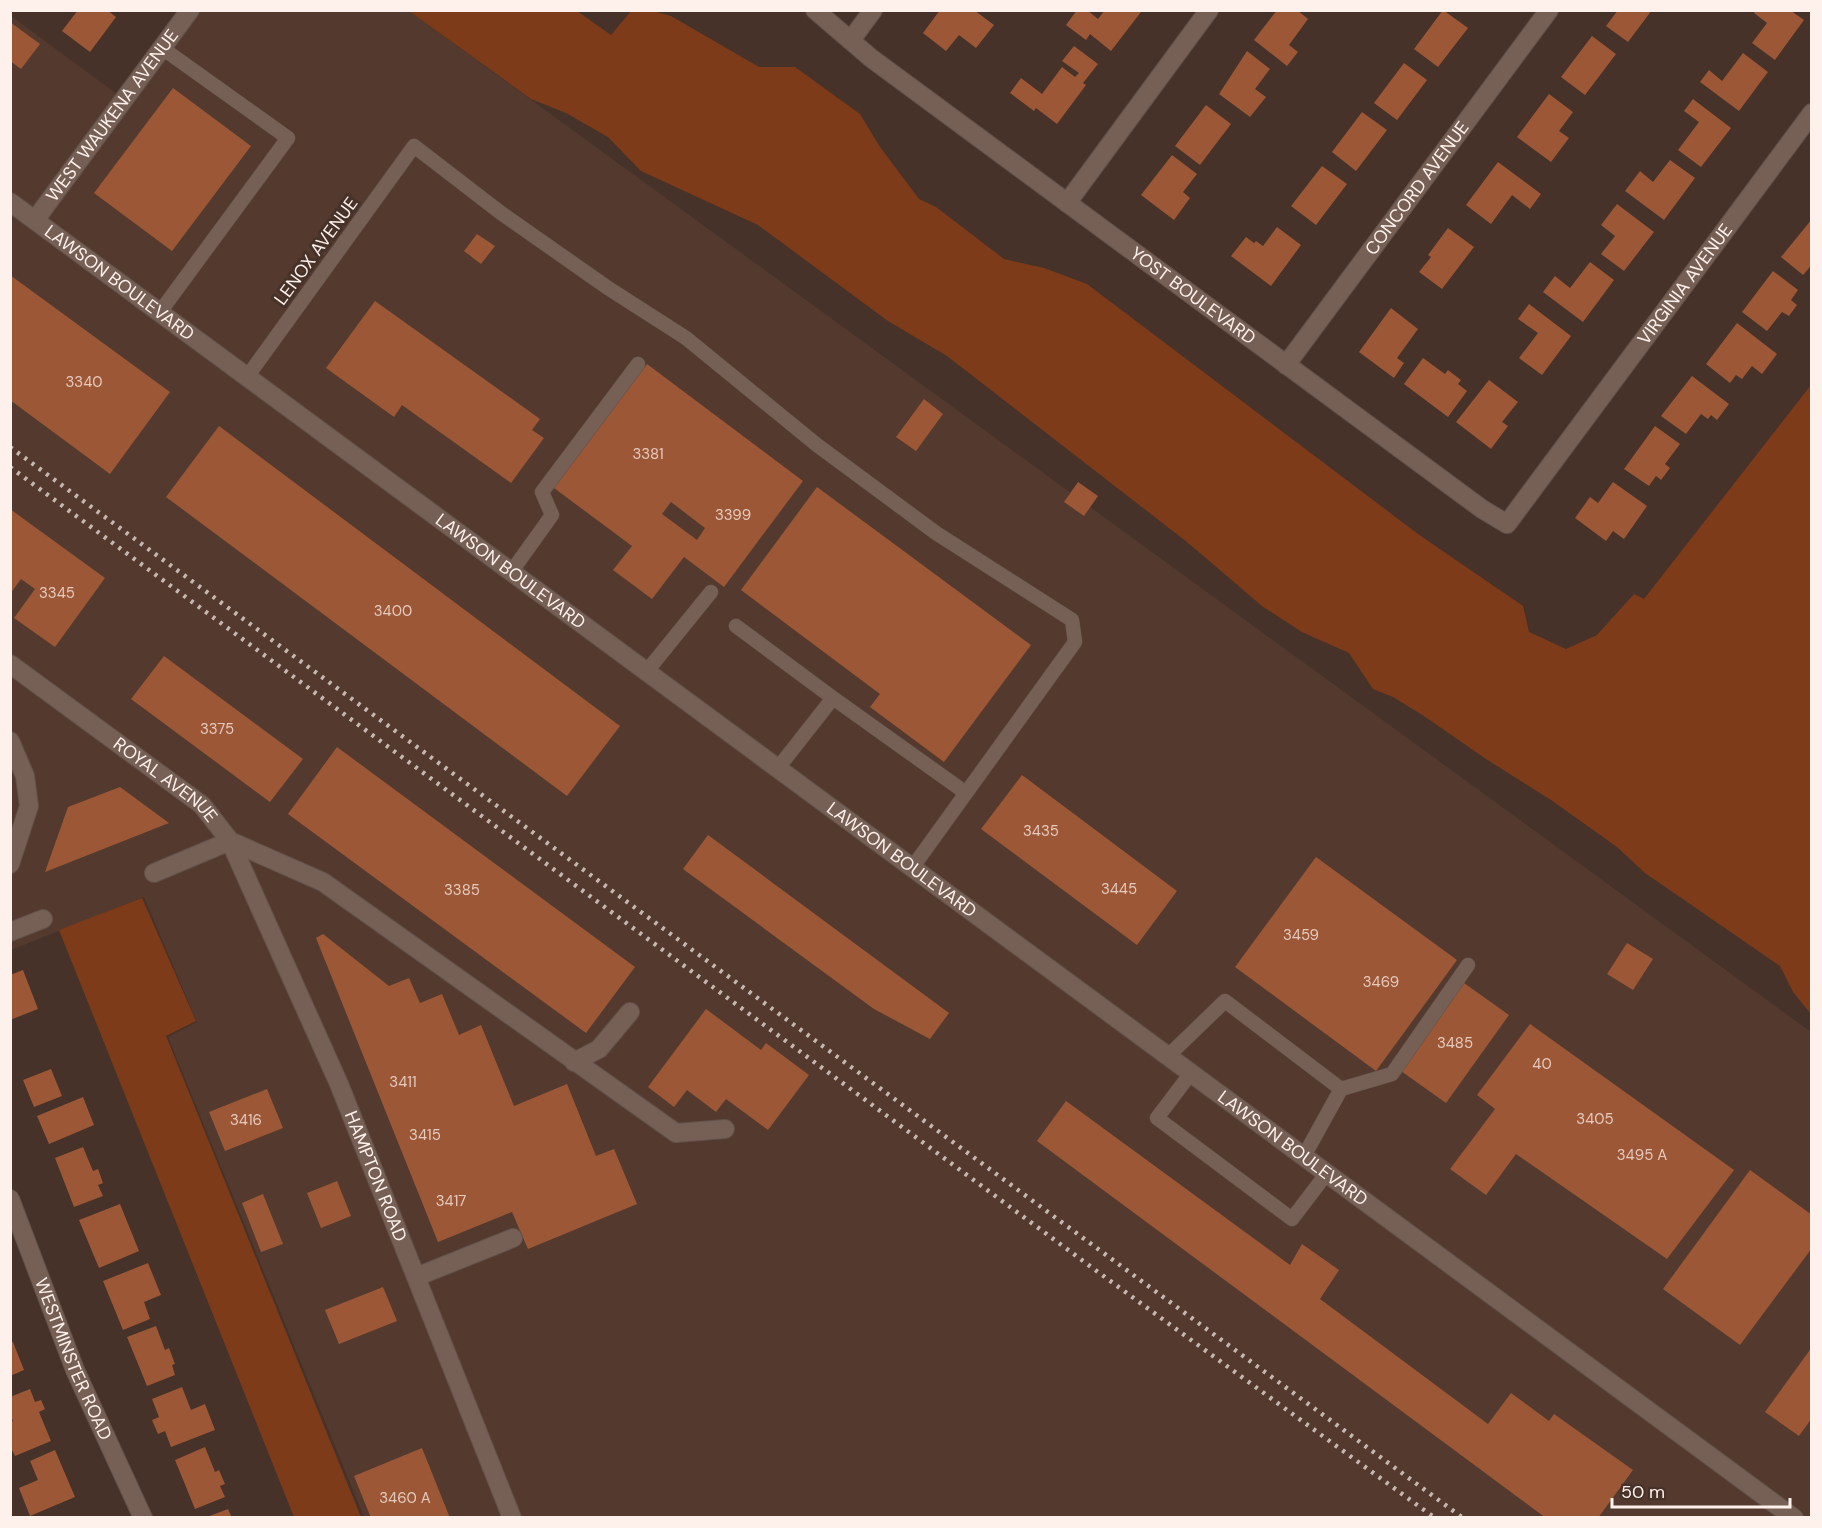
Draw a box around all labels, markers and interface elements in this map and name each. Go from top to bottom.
street label: WEST WAUKENA AVENUE [41,24,184,207]
street label: CONCORD AVENUE [1359,116,1474,260]
street label: LENOX AVENUE [269,192,363,310]
street label: LAWSON BOULEVARD [40,219,199,346]
street label: VIRGINIA AVENUE [1632,219,1738,350]
street label: YOST BOULEVARD [1125,241,1261,350]
house number: 3340 [65,372,103,392]
house number: 3381 [632,444,664,464]
house number: 3399 [715,505,751,525]
street label: LAWSON BOULEVARD [431,508,590,634]
house number: 3345 [39,583,75,603]
house number: 3400 [374,601,412,621]
house number: 3375 [200,719,234,739]
street label: ROYAL AVENUE [108,732,223,827]
street label: LAWSON BOULEVARD [822,796,981,923]
house number: 3435 [1023,821,1059,841]
house number: 3445 [1101,879,1137,899]
house number: 3385 [444,880,480,900]
house number: 3459 [1283,925,1319,945]
house number: 3469 [1363,972,1399,992]
house number: 3485 [1437,1033,1473,1053]
house number: 40 [1532,1054,1552,1074]
house number: 3411 [389,1072,417,1092]
street label: LAWSON BOULEVARD [1213,1085,1373,1212]
street label: HAMPTON ROAD [339,1107,413,1245]
house number: 3405 [1576,1109,1614,1129]
house number: 3416 [230,1110,262,1130]
house number: 3415 [409,1125,441,1145]
house number: 3495 A [1617,1145,1667,1165]
house number: 3417 [436,1191,466,1211]
street label: WESTMINSTER ROAD [29,1274,118,1444]
scale bar [1612,1471,1790,1509]
text: 50 m [1621,1480,1665,1504]
house number: 3460 A [379,1488,431,1508]

